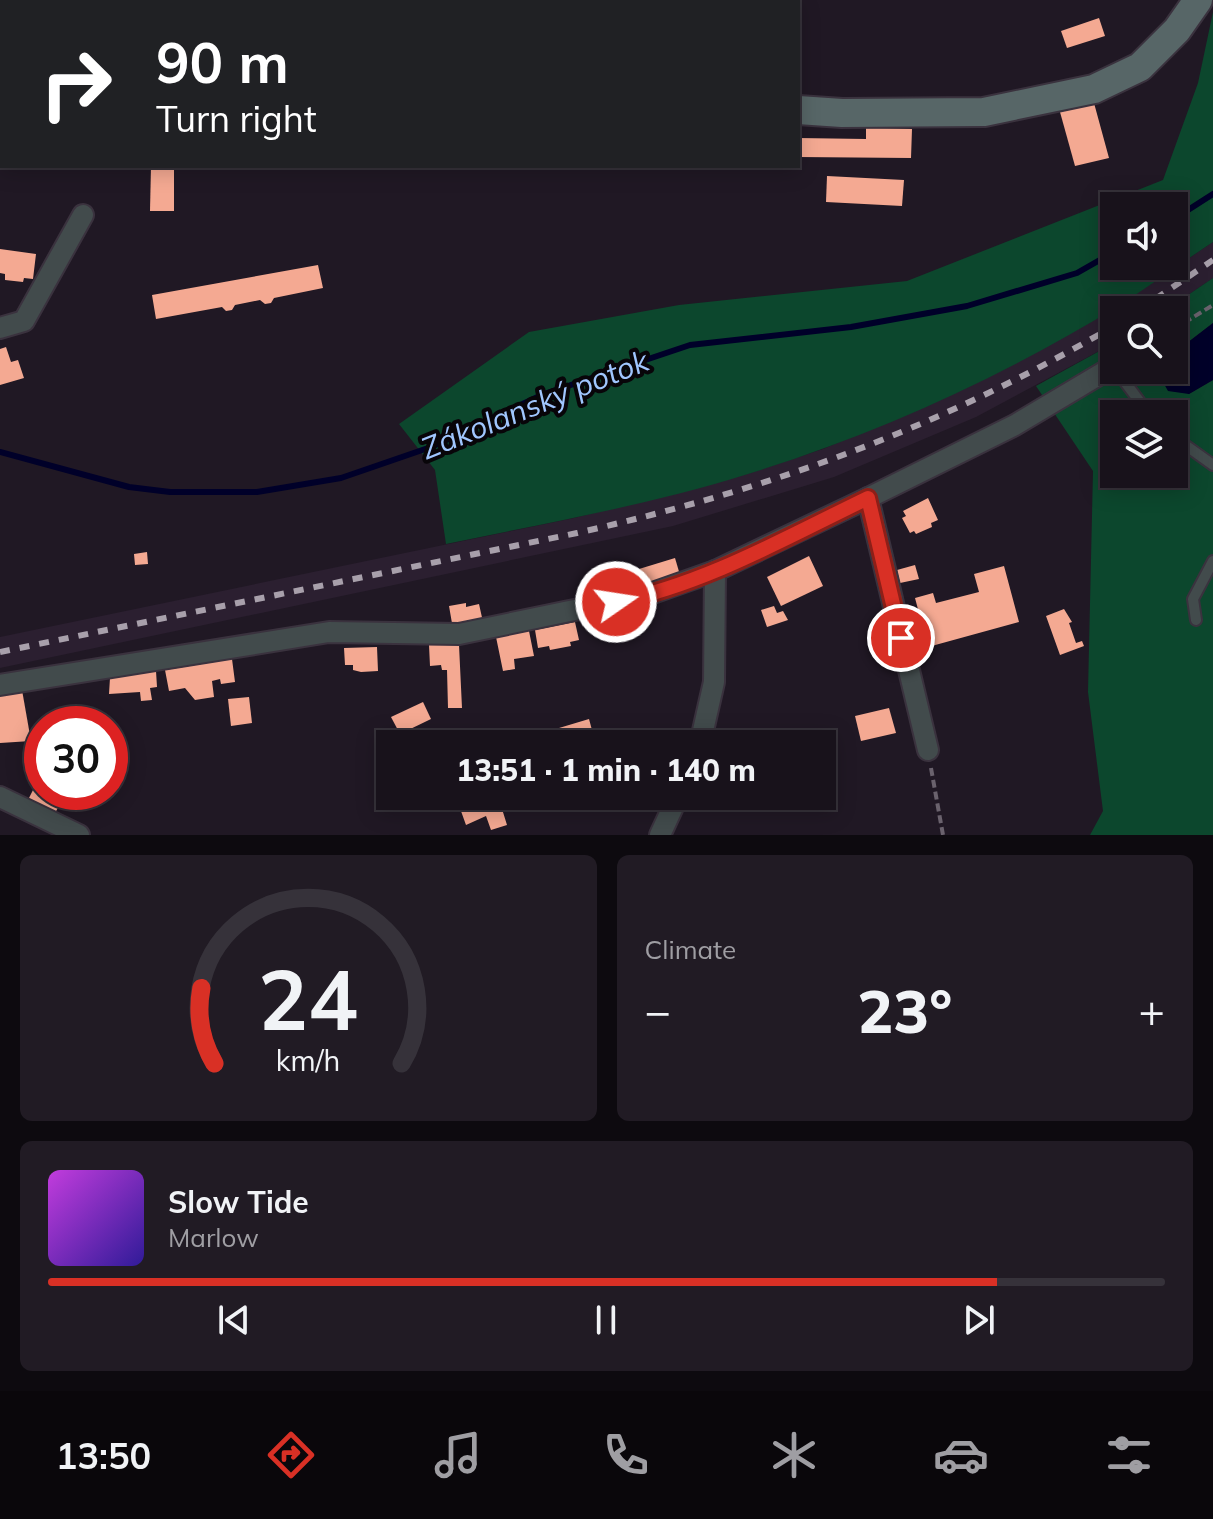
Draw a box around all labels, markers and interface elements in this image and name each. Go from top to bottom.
text: 90 m [156,27,289,97]
icon: right [24,32,128,136]
text: Turn right [156,96,317,141]
map controls [1100,192,1188,488]
button: sound [1100,192,1188,280]
button: search [1100,296,1188,384]
water label: Zákolanský potok [415,340,656,467]
button: layers [1100,400,1188,488]
position arrow [574,560,658,644]
pin [867,604,935,672]
icon: arrive [879,616,923,660]
speed limit sign: 30 [24,706,128,810]
text: 13:51 · 1 min · 140 m [456,751,756,789]
text: Climate [645,933,736,966]
text: 24 [258,946,358,1051]
text: 23° [857,973,952,1048]
text: − [645,983,671,1038]
text: + [1139,983,1165,1038]
text: km/h [276,1042,341,1078]
text: Slow Tide [168,1183,309,1221]
text: Marlow [168,1221,259,1254]
icon: previous [212,1298,256,1342]
icon: pause [584,1298,628,1342]
icon: next [957,1298,1001,1342]
icon: directions [263,1427,319,1483]
icon: music [430,1427,486,1483]
icon: phone [598,1427,654,1483]
icon: climate [766,1427,822,1483]
icon: car [933,1427,989,1483]
icon: filters [1101,1427,1157,1483]
text: 13:50 [56,1433,151,1478]

